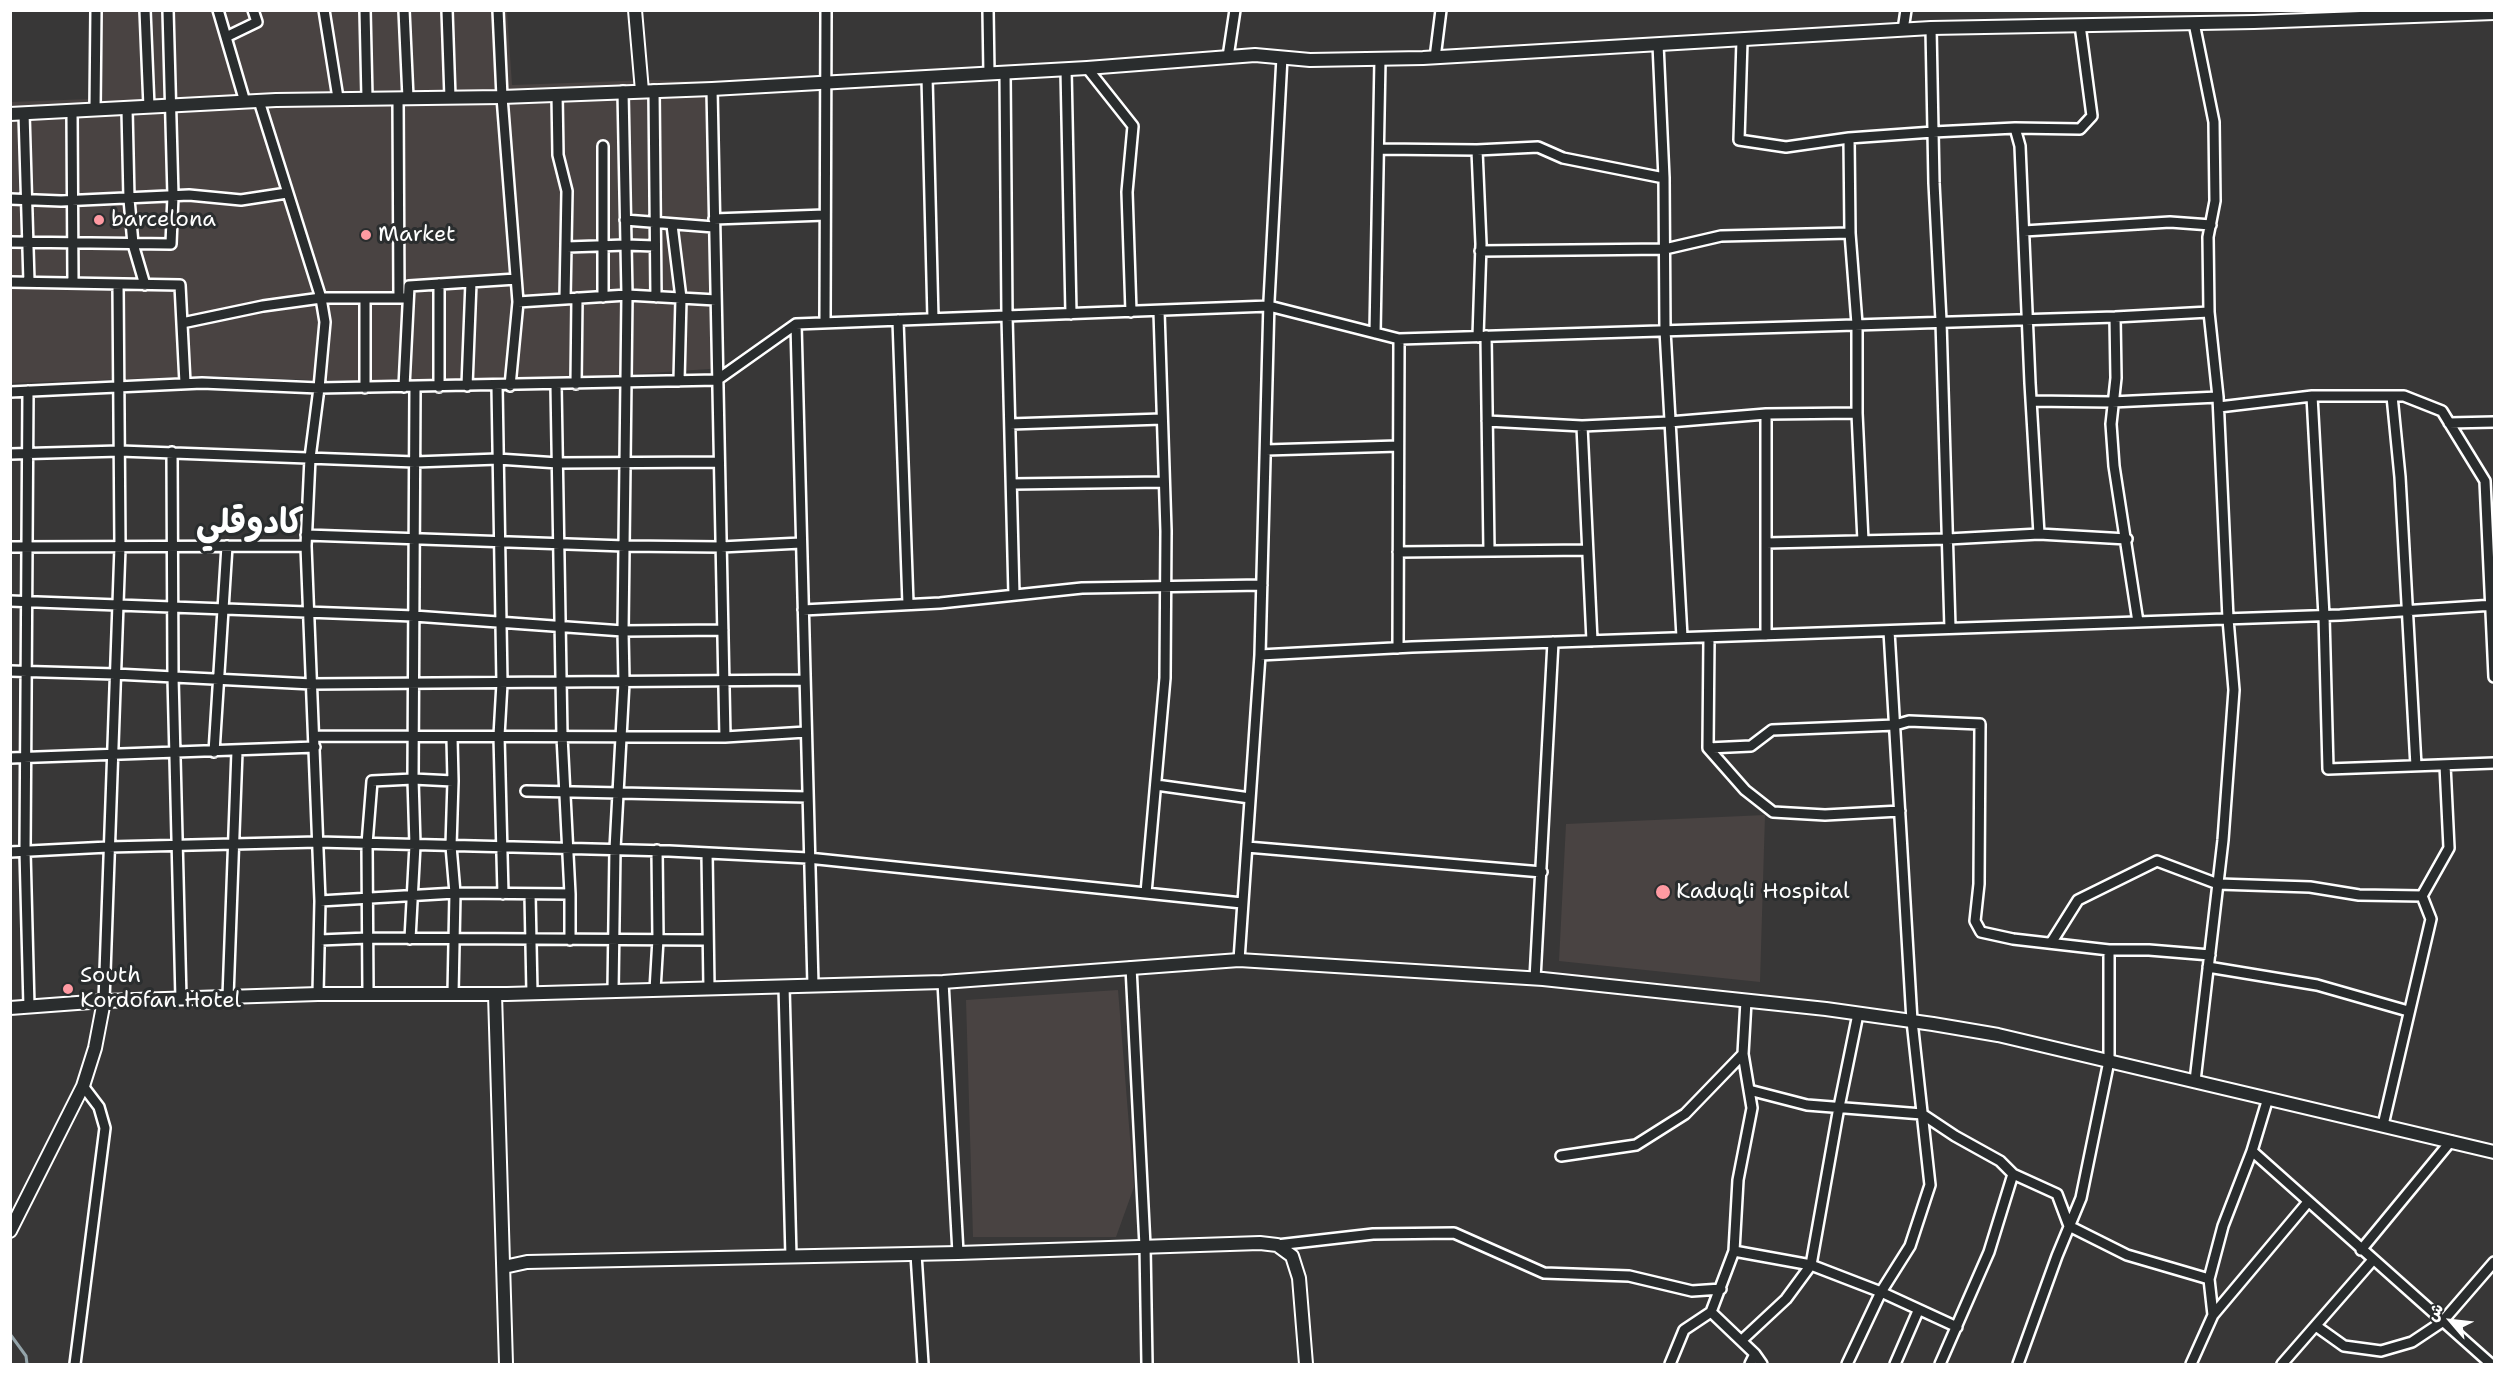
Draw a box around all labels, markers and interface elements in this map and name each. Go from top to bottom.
place label: barcelona [111,207,216,233]
marker: barcelona [92,213,106,227]
place label: Market [378,222,456,248]
marker: Market [359,228,373,242]
district label: كادوقلي [196,504,304,544]
place label: Kaduqli Hospital [1676,879,1850,905]
marker: Kaduqli Hospital [1654,883,1672,901]
place label: South Kordofan Hotel [80,963,241,1014]
marker: South Kordofan Hotel [61,982,75,996]
north arrow [2421,1291,2481,1351]
text: ش [2421,1300,2448,1325]

